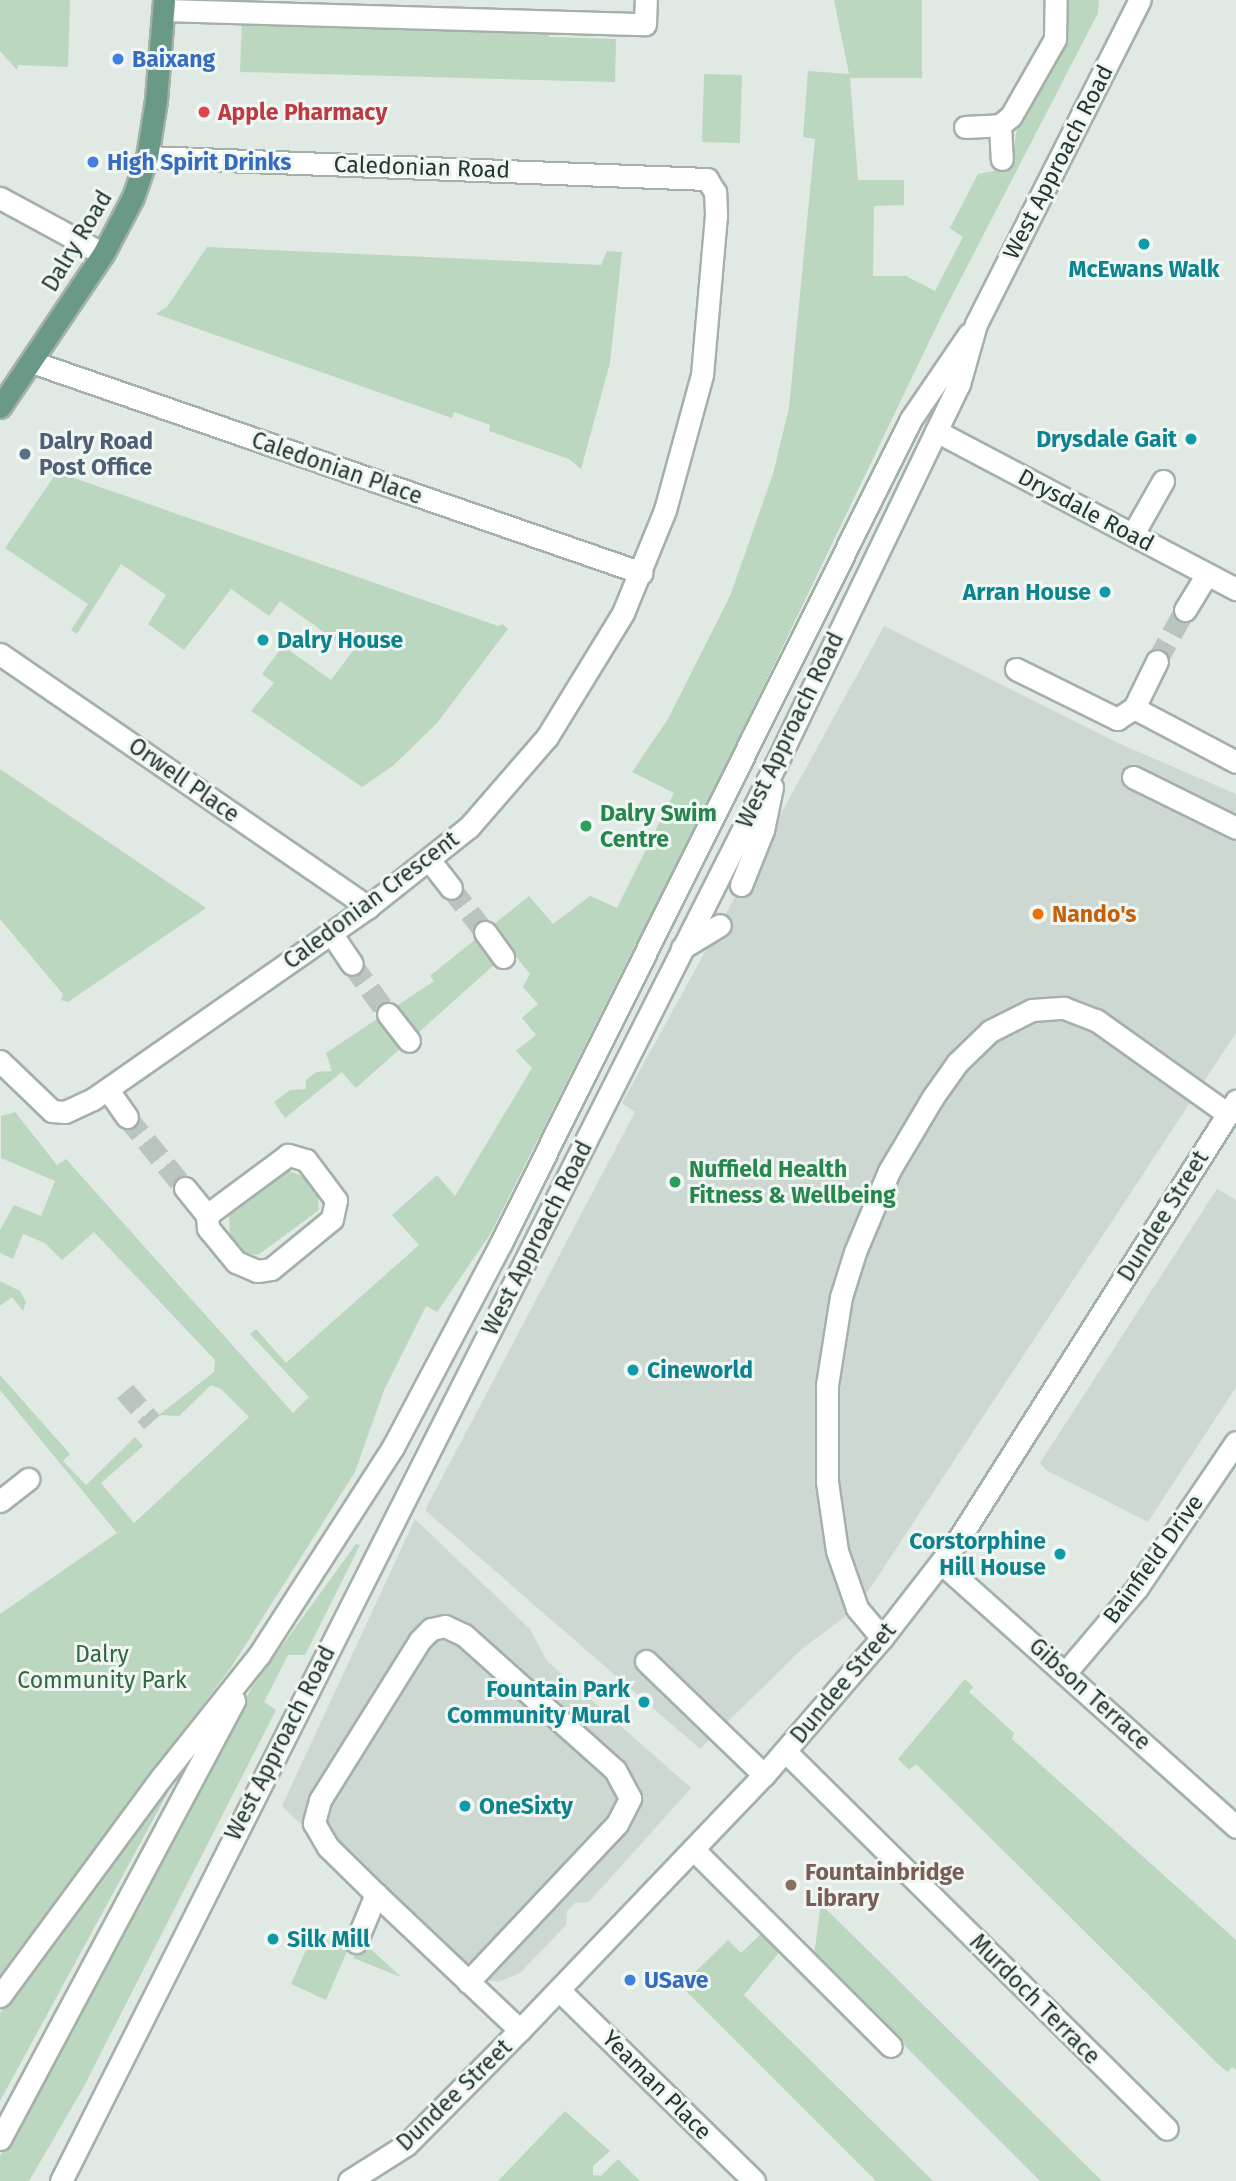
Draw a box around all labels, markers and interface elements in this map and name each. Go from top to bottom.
place label: Baixang [132,45,215,73]
marker: Baixang [110,51,126,67]
street label: West Approach Road [997,60,1119,264]
place label: Apple Pharmacy [218,98,387,126]
marker: Apple Pharmacy [196,104,212,120]
place label: High Spirit Drinks [107,148,291,176]
street label: Caledonian Road [333,150,511,184]
marker: High Spirit Drinks [85,154,101,170]
street label: Dalry Road [36,185,118,297]
marker: McEwans Walk [1136,236,1152,252]
place label: McEwans Walk [1069,255,1219,283]
place label: Drysdale Gait [1036,425,1177,453]
street label: Caledonian Place [248,426,426,510]
place label: Dalry Road Post Office [39,427,153,481]
marker: Drysdale Gait [1183,431,1199,447]
marker: Dalry Road Post Office [17,446,33,462]
street label: Drysdale Road [1013,463,1159,557]
place label: Arran House [963,578,1091,606]
marker: Arran House [1097,584,1113,600]
place label: Dalry House [277,626,403,654]
street label: West Approach Road [731,628,849,832]
marker: Dalry House [255,632,271,648]
street label: Orwell Place [123,732,245,828]
place label: Dalry Swim Centre [600,799,717,853]
marker: Dalry Swim Centre [578,818,594,834]
street label: Caledonian Crescent [278,825,464,975]
place label: Nando's [1052,900,1136,928]
marker: Nando's [1030,906,1046,922]
street label: West Approach Road [476,1136,598,1340]
street label: Dundee Street [1112,1146,1214,1286]
place label: Nuffield Health Fitness & Wellbeing [689,1155,896,1209]
marker: Nuffield Health Fitness & Wellbeing [667,1174,683,1190]
place label: Cineworld [647,1356,753,1384]
marker: Cineworld [625,1362,641,1378]
street label: Bainfield Drive [1097,1489,1209,1629]
place label: Corstorphine Hill House [909,1527,1046,1581]
marker: Corstorphine Hill House [1052,1546,1068,1562]
street label: Dundee Street [785,1617,901,1749]
street label: Gibson Terrace [1024,1632,1156,1756]
park label: Dalry Community Park [17,1640,187,1694]
street label: West Approach Road [219,1641,341,1845]
place label: Fountain Park Community Mural [447,1675,630,1729]
marker: Fountain Park Community Mural [636,1694,652,1710]
place label: OneSixty [479,1792,573,1820]
marker: OneSixty [457,1798,473,1814]
place label: Fountainbridge Library [805,1858,964,1912]
marker: Fountainbridge Library [783,1877,799,1893]
place label: Silk Mill [287,1925,370,1953]
street label: Murdoch Terrace [964,1928,1106,2070]
marker: Silk Mill [265,1931,281,1947]
place label: USave [644,1966,709,1994]
marker: USave [622,1972,638,1988]
street label: Yeaman Place [597,2025,717,2145]
street label: Dundee Street [391,2033,517,2157]

